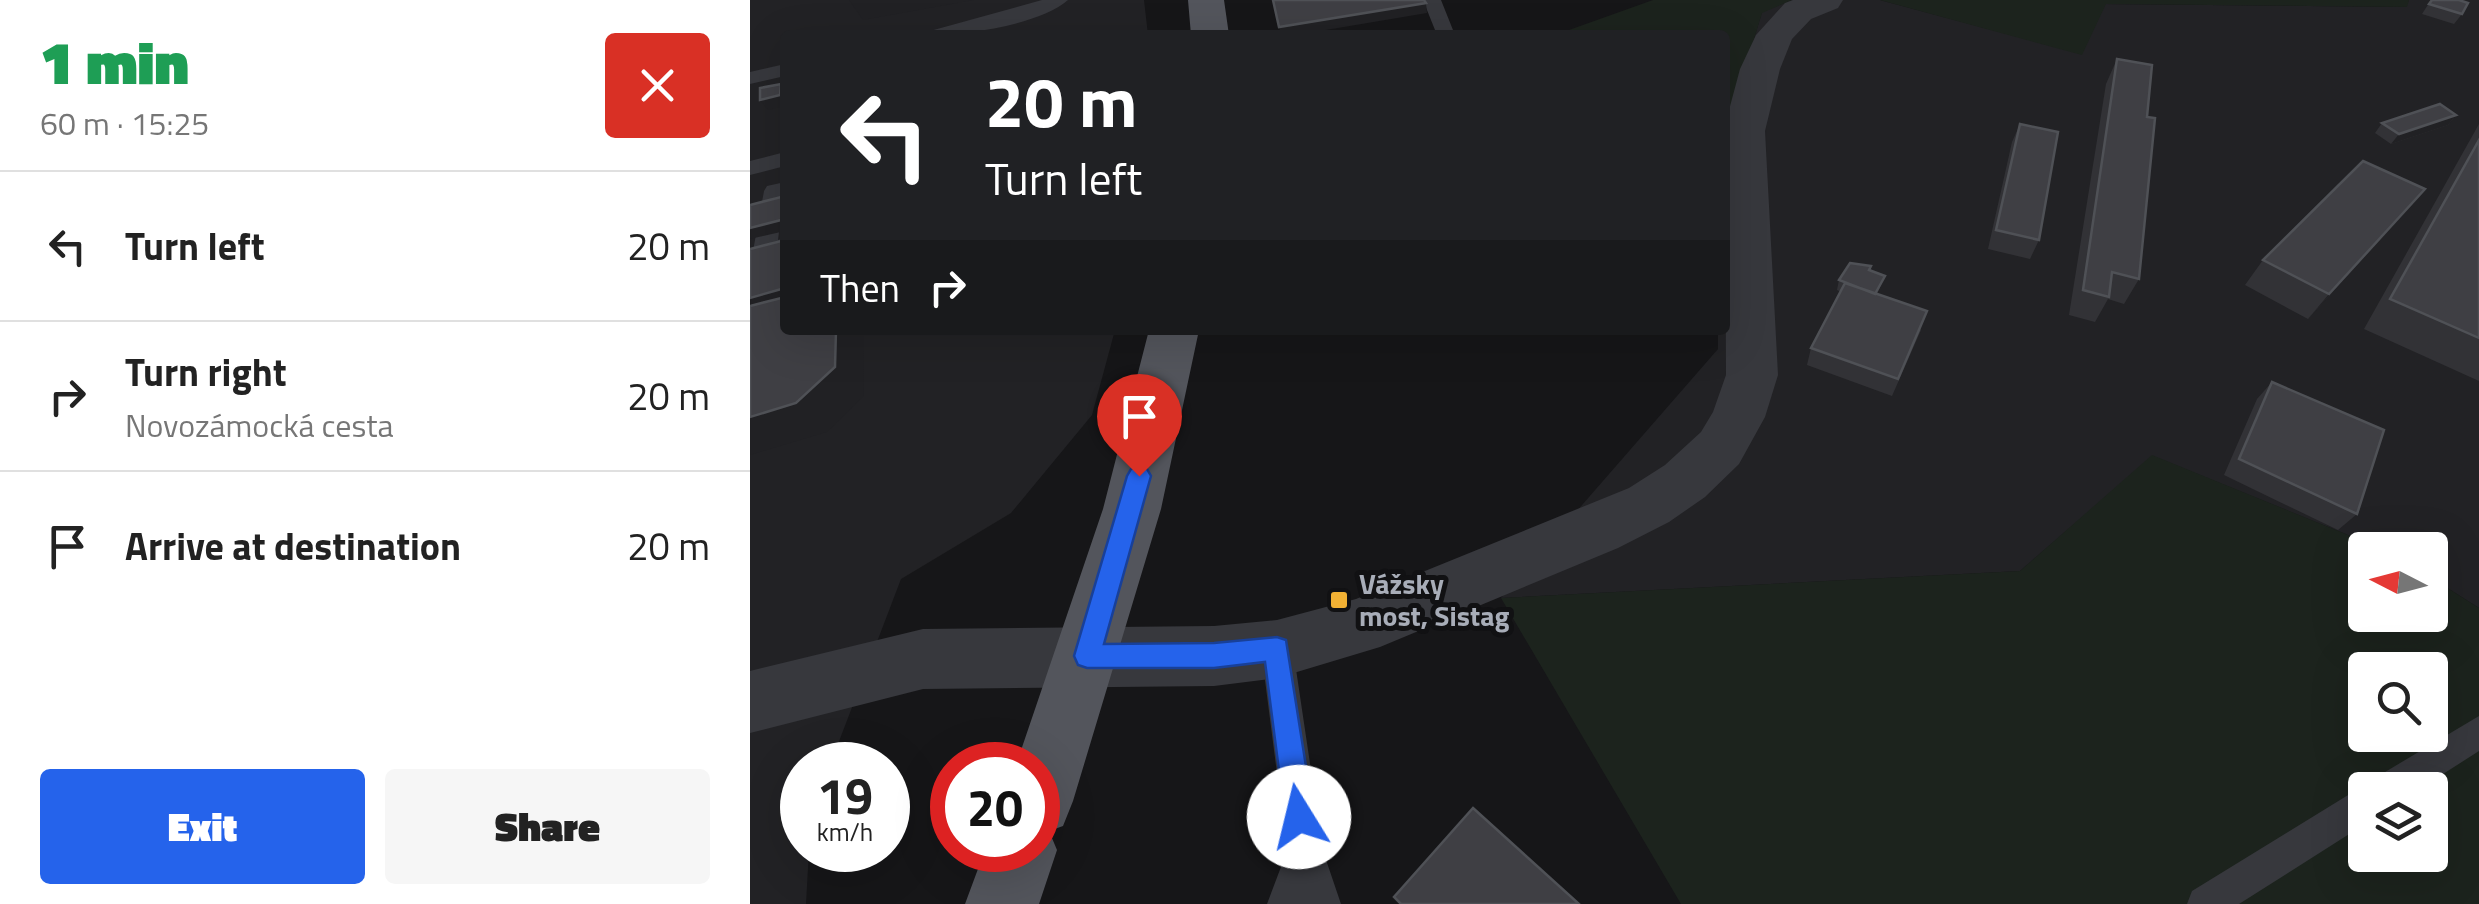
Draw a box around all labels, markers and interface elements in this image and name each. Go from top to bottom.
text: 1 min [40,16,189,107]
button: close [605,33,710,138]
text: 20 m [985,48,1138,154]
icon: left [820,70,950,200]
text: 60 m · 15:25 [40,99,209,147]
text: Turn left [985,144,1142,212]
text: Turn left [125,217,265,275]
text: 20 m [627,217,710,275]
icon: left [40,219,95,274]
text: Then [820,259,900,317]
icon: right [920,260,975,315]
text: Turn right [125,343,287,401]
text: 20 m [627,367,710,425]
icon: right [40,369,95,424]
pin [1097,374,1182,477]
icon: arrive [1112,389,1167,444]
text: Novozámocká cesta [125,401,394,449]
text: Arrive at destination [125,517,461,575]
text: 20 m [627,517,710,575]
icon: arrive [40,519,95,574]
north arrow [2348,532,2448,632]
map controls [2348,532,2448,872]
place label: Vážsky most, Sistag [1359,562,1509,637]
marker: Vážsky most, Sistag [1328,589,1350,611]
button: search [2348,652,2448,752]
speed limit sign: 20 [930,742,1060,872]
text: 19 [817,757,873,833]
position arrow [1247,765,1351,869]
button: Exit [40,769,365,884]
button: Share [385,769,710,884]
button: layers [2348,772,2448,872]
text: km/h [817,813,873,851]

